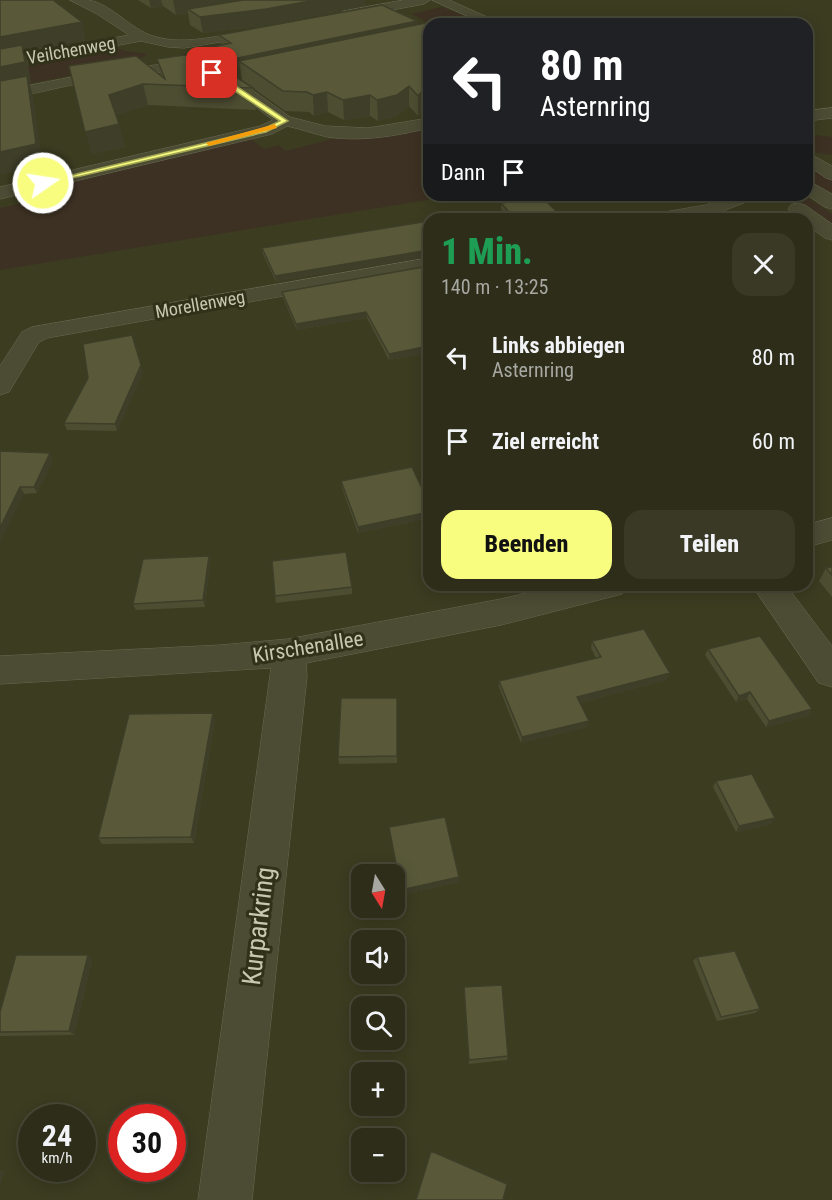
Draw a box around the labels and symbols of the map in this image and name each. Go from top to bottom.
street label: Veilchenweg [25,32,117,68]
pin [186,47,237,98]
position arrow [11,151,75,215]
street label: Morellenweg [153,286,247,322]
street label: Kirschenallee [251,626,365,668]
north arrow [351,864,405,918]
street label: Kurparkring [236,865,280,987]
speed limit sign: 30 [108,1104,186,1182]

